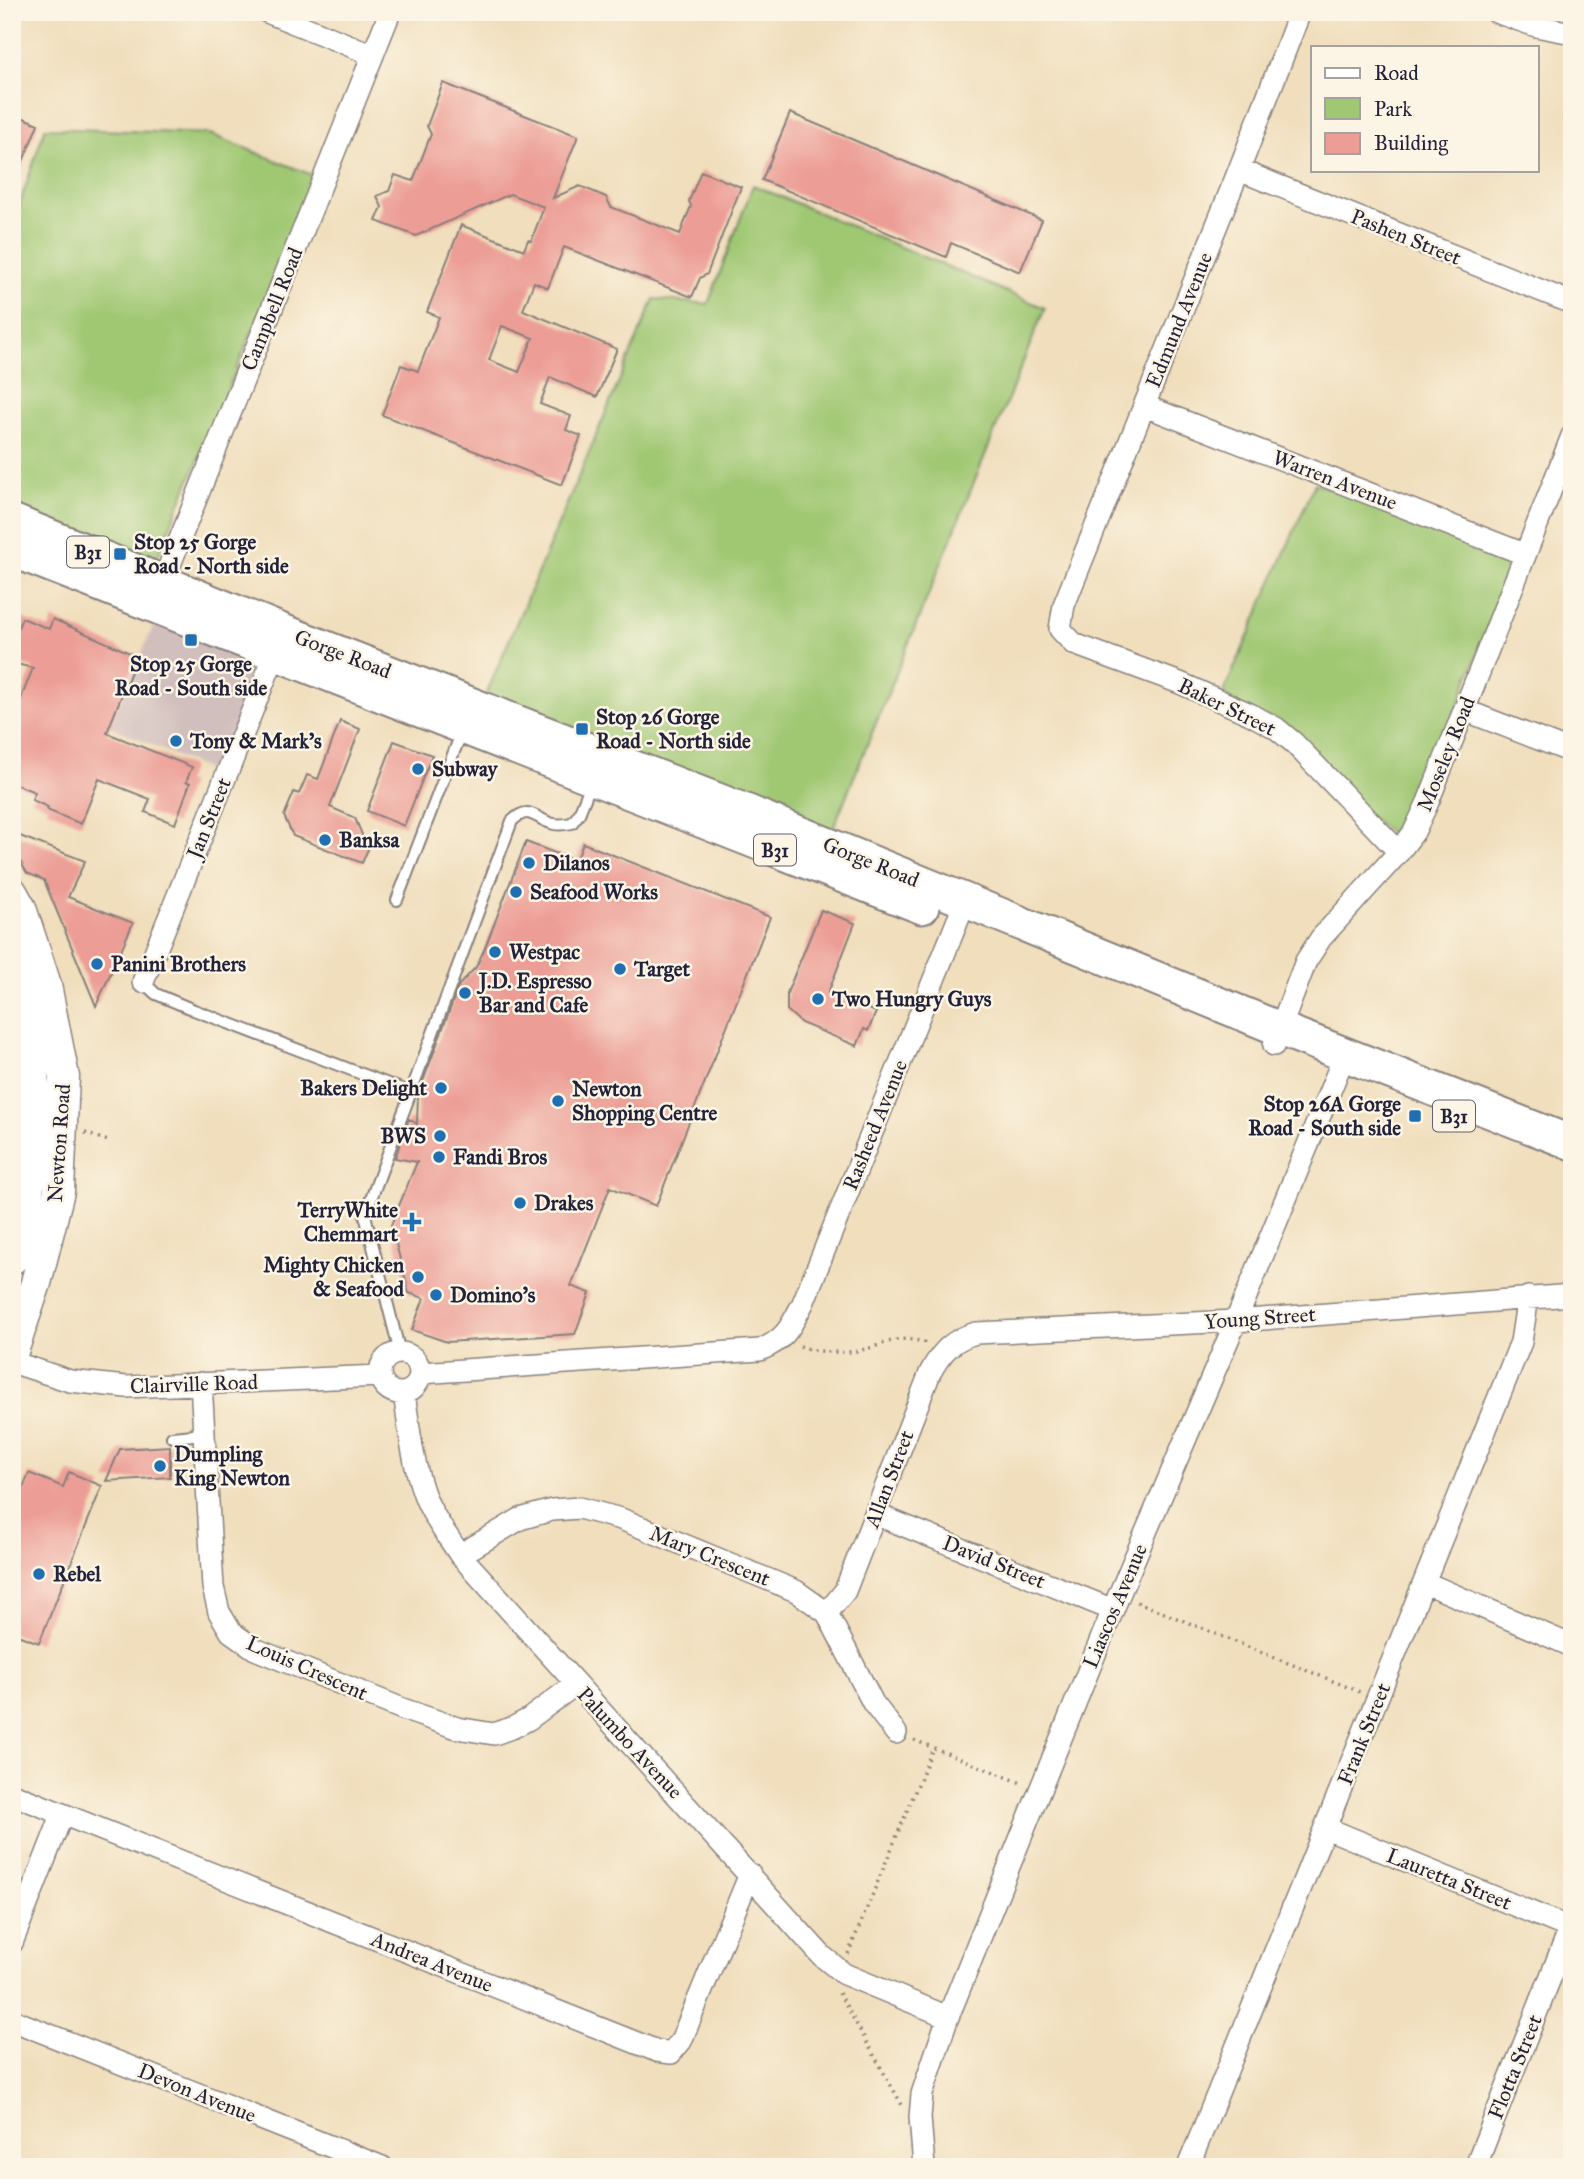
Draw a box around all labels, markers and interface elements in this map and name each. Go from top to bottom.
legend [1311,46,1538,172]
text: Road [1374,60,1419,86]
text: Park [1374,96,1412,122]
text: Building [1374,130,1448,156]
street label: Pashen Street [1347,203,1465,271]
street label: Campbell Road [235,243,309,375]
street label: Edmund Avenue [1140,248,1218,392]
street label: Warren Avenue [1269,444,1401,516]
place label: Stop 25 Gorge Road - North side [134,529,289,579]
road number: B31 [67,537,109,568]
marker: Stop 25 Gorge Road - North side [112,546,128,562]
street label: Gorge Road [291,624,396,685]
marker: Stop 25 Gorge Road - South side [183,632,199,648]
place label: Stop 25 Gorge Road - South side [115,651,268,701]
street label: Baker Street [1174,672,1281,742]
street label: Moseley Road [1411,692,1481,815]
place label: Stop 26 Gorge Road - North side [596,704,751,754]
marker: Stop 26 Gorge Road - North side [574,721,590,737]
place label: Tony & Mark's [189,728,322,754]
marker: Tony & Mark's [168,733,184,749]
place label: Subway [432,756,499,782]
marker: Subway [410,761,426,777]
street label: Jan Street [180,773,237,864]
place label: Banksa [339,827,401,853]
street label: Gorge Road [819,831,923,893]
marker: Banksa [317,832,333,848]
road number: B31 [754,834,796,866]
place label: Dilanos [543,850,610,876]
marker: Dilanos [521,855,537,871]
place label: Seafood Works [530,879,658,905]
marker: Seafood Works [508,884,524,900]
place label: Westpac [509,939,580,965]
marker: Westpac [487,944,503,960]
place label: Panini Brothers [111,951,246,977]
marker: Panini Brothers [89,956,105,972]
place label: Target [633,956,690,982]
marker: Target [612,961,628,977]
place label: J.D. Espresso Bar and Cafe [476,968,592,1018]
marker: J.D. Espresso Bar and Cafe [457,985,473,1001]
place label: Two Hungry Guys [831,986,992,1012]
marker: Two Hungry Guys [810,991,826,1007]
street label: Rasheed Avenue [837,1056,913,1194]
place label: Bakers Delight [300,1075,428,1101]
place label: Newton Shopping Centre [572,1076,717,1126]
marker: Bakers Delight [433,1080,449,1096]
street label: Newton Road [42,1082,76,1203]
place label: Stop 26A Gorge Road - South side [1248,1091,1401,1141]
marker: Newton Shopping Centre [550,1093,566,1109]
road number: B31 [1433,1100,1475,1132]
marker: Stop 26A Gorge Road - South side [1407,1108,1423,1124]
place label: BWS [380,1123,426,1149]
marker: BWS [432,1128,448,1144]
place label: Fandi Bros [453,1144,548,1170]
marker: Fandi Bros [431,1149,447,1165]
place label: Drakes [534,1190,594,1216]
marker: Drakes [512,1195,528,1211]
place label: TerryWhite Chemmart [297,1197,399,1247]
marker: TerryWhite Chemmart [404,1214,420,1230]
place label: Mighty Chicken & Seafood [263,1252,405,1302]
marker: Mighty Chicken & Seafood [410,1269,426,1285]
place label: Domino's [450,1282,536,1308]
marker: Domino's [428,1287,444,1303]
street label: Young Street [1203,1301,1317,1335]
street label: Clairville Road [130,1369,259,1399]
street label: Allan Street [858,1426,920,1532]
place label: Dumpling King Newton [174,1441,290,1491]
marker: Dumpling King Newton [152,1458,168,1474]
street label: Mary Crescent [646,1520,775,1592]
street label: David Street [939,1530,1050,1595]
street label: Liascos Avenue [1077,1540,1153,1672]
place label: Rebel [53,1561,102,1587]
marker: Rebel [31,1566,47,1582]
street label: Louis Crescent [242,1630,372,1707]
street label: Frank Street [1332,1679,1396,1789]
street label: Palumbo Avenue [572,1682,689,1804]
street label: Lauretta Street [1383,1842,1516,1916]
street label: Andrea Avenue [366,1925,497,1998]
street label: Flotta Street [1482,2010,1548,2123]
street label: Devon Avenue [134,2058,260,2129]

